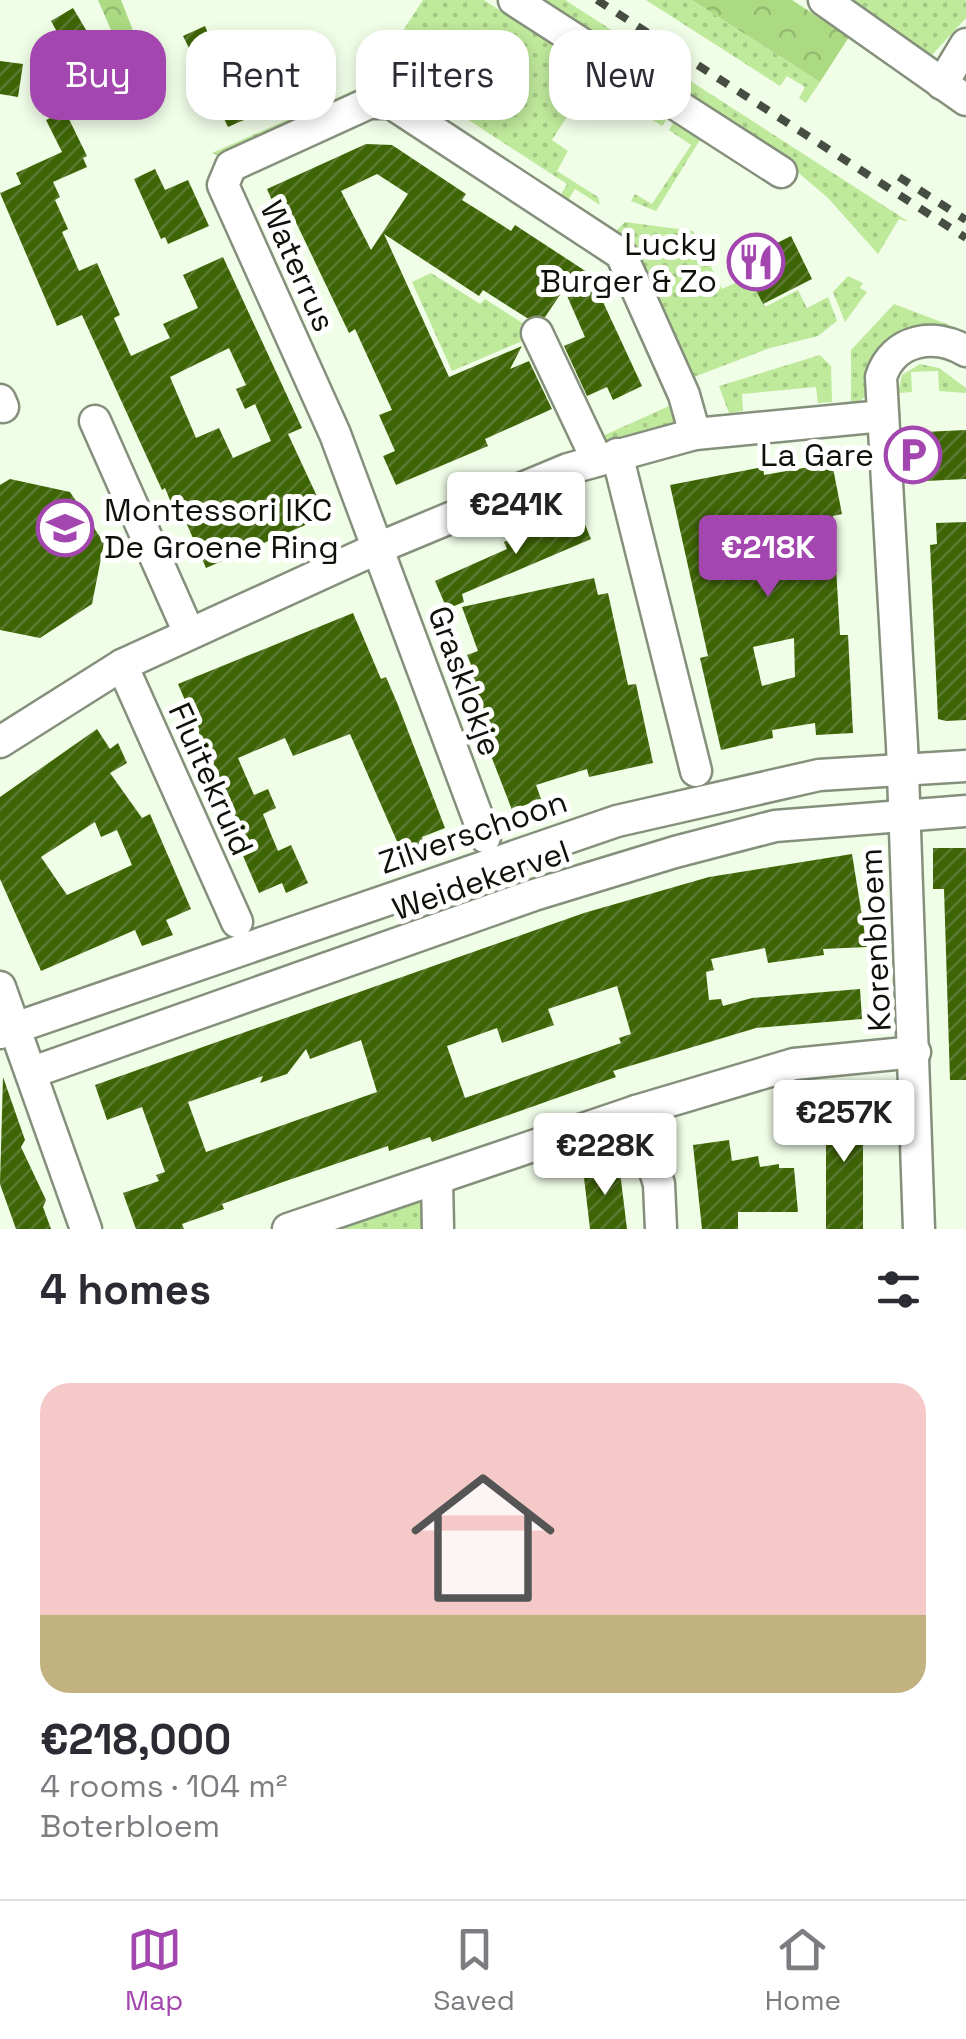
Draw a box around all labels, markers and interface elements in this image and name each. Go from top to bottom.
chip: Buy [30,30,166,120]
chip: Rent [186,30,336,120]
chip: Filters [356,30,529,120]
chip: New [549,30,691,120]
street label: Waterrus [252,194,344,338]
place label: Lucky Burger & Zo [540,224,717,301]
restaurant icon: Lucky Burger & Zo [726,232,786,292]
parking icon: La Gare [883,425,943,485]
place label: La Gare [760,435,874,475]
pin: €241K [446,472,586,557]
text: €241K [469,484,563,524]
place label: Montessori IKC De Groene Ring [104,490,339,567]
school or university icon: Montessori IKC De Groene Ring [35,498,95,558]
pin: €218K [698,515,838,600]
text: €218K [721,527,815,567]
street label: Grasklokje [419,601,511,761]
street label: Fluitekruid [160,696,262,862]
street label: Zilverschoon [374,781,572,883]
street label: Weidekervel [387,831,575,929]
street label: Korenbloem [850,847,900,1033]
pin: €257K [774,1080,914,1165]
text: €257K [795,1092,893,1132]
pin: €228K [535,1113,675,1198]
text: €228K [556,1125,654,1165]
icon: filters [871,1262,926,1317]
text: 4 homes [40,1263,211,1316]
icon: home [393,1448,573,1628]
text: €218,000 [40,1713,231,1766]
text: 4 rooms · 104 m² [40,1766,287,1806]
text: Boterbloem [40,1806,220,1846]
tab: Map [125,1922,183,2018]
tab: Saved [433,1922,515,2018]
tab: Home [765,1922,841,2018]

